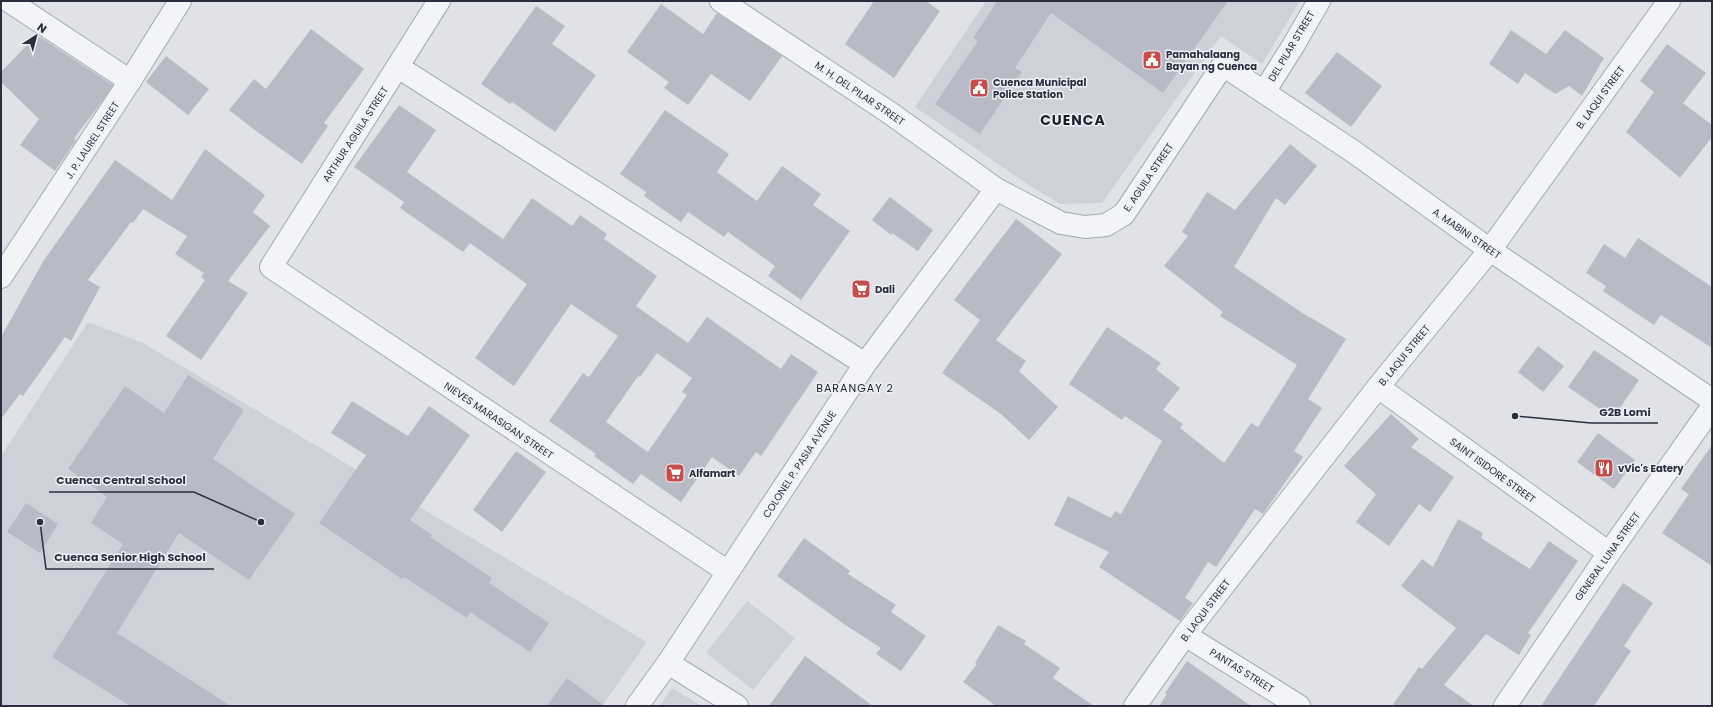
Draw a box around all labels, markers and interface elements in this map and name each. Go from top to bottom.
street label: DEL PILAR STREET [1264,7,1319,85]
north arrow [16,16,56,56]
text: N [34,19,50,37]
place label: Pamahalaang Bayan ng Cuenca [1166,47,1257,74]
public building icon: Pamahalaang Bayan ng Cuenca [1141,49,1163,71]
street label: M. H. DEL PILAR STREET [812,58,908,129]
street label: B. LAQUI STREET [1572,62,1629,132]
place label: Cuenca Municipal Police Station [993,75,1086,102]
public building icon: Cuenca Municipal Police Station [968,77,990,99]
street label: ARTHUR AGUILA STREET [319,83,392,185]
street label: J. P. LAUREL STREET [62,98,123,182]
district label: CUENCA [1040,110,1106,130]
street label: E. AGUILA STREET [1120,139,1177,215]
street label: A. MABINI STREET [1429,204,1505,263]
supermarket icon: Dali [850,278,872,300]
place label: Dali [875,282,895,297]
street label: B. LAQUI STREET [1375,321,1434,389]
street label: NIEVES MARASIGAN STREET [441,378,557,463]
district label: BARANGAY 2 [816,380,894,396]
callout: G2B Lomi [1591,400,1658,423]
text: G2B Lomi [1599,404,1651,420]
street label: COLONEL P. PASIA AVENUE [759,408,840,521]
street label: SAINT ISIDORE STREET [1447,434,1539,507]
restaurant icon: vVic's Eatery [1593,457,1615,479]
place label: vVic's Eatery [1618,461,1684,476]
supermarket icon: Alfamart [664,462,686,484]
place label: Alfamart [689,466,735,481]
callout: Cuenca Central School [49,469,194,492]
text: Cuenca Central School [56,472,186,488]
street label: GENERAL LUNA STREET [1571,508,1644,604]
callout: Cuenca Senior High School [46,546,214,569]
text: Cuenca Senior High School [54,549,206,565]
street label: B. LAQUI STREET [1177,575,1234,645]
street label: PANTAS STREET [1207,645,1277,697]

